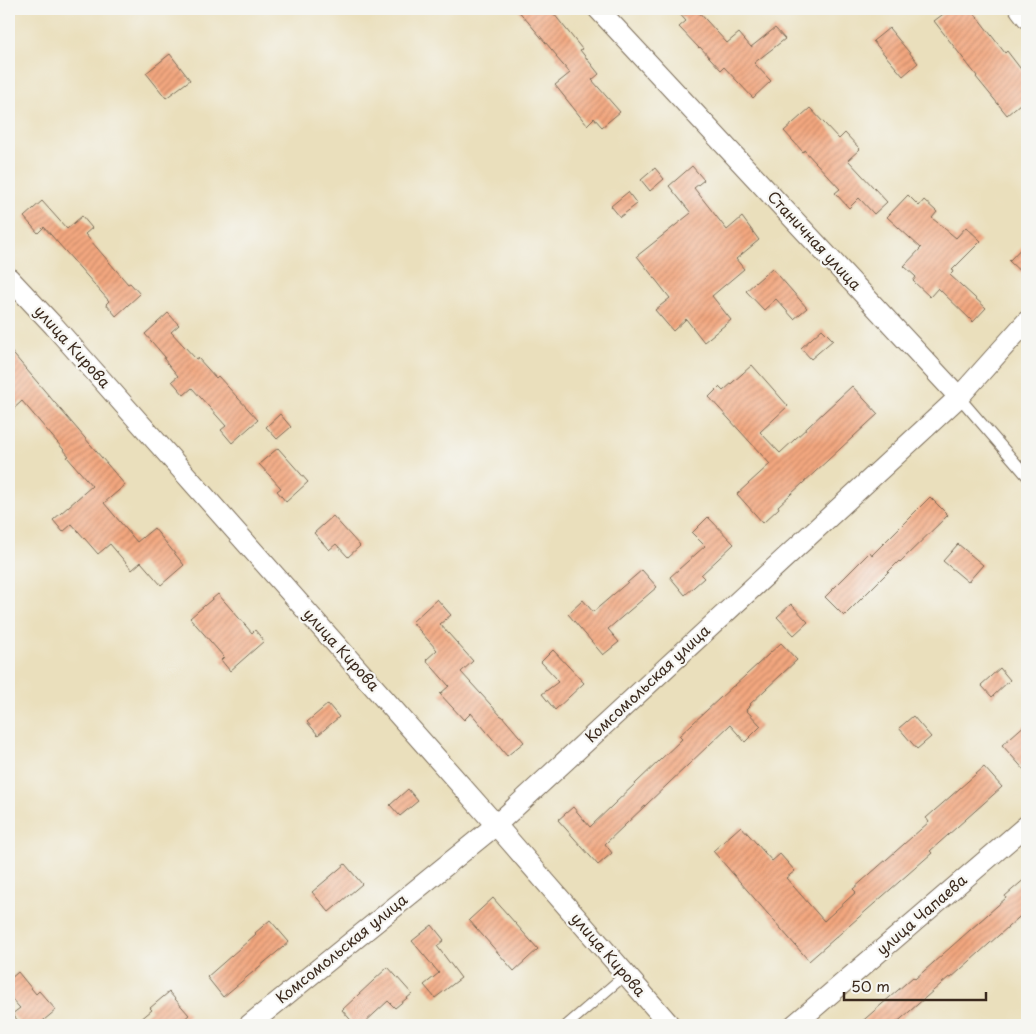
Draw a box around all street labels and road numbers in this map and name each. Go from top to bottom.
street label: Станичная улица [763,185,868,295]
street label: улица Кирова [30,299,117,393]
street label: улица Кирова [299,602,386,696]
street label: Комсомольская улица [579,618,715,747]
street label: улица Чапаева [871,868,972,960]
street label: Комсомольская улица [270,887,412,1008]
street label: улица Кирова [566,907,653,1001]

